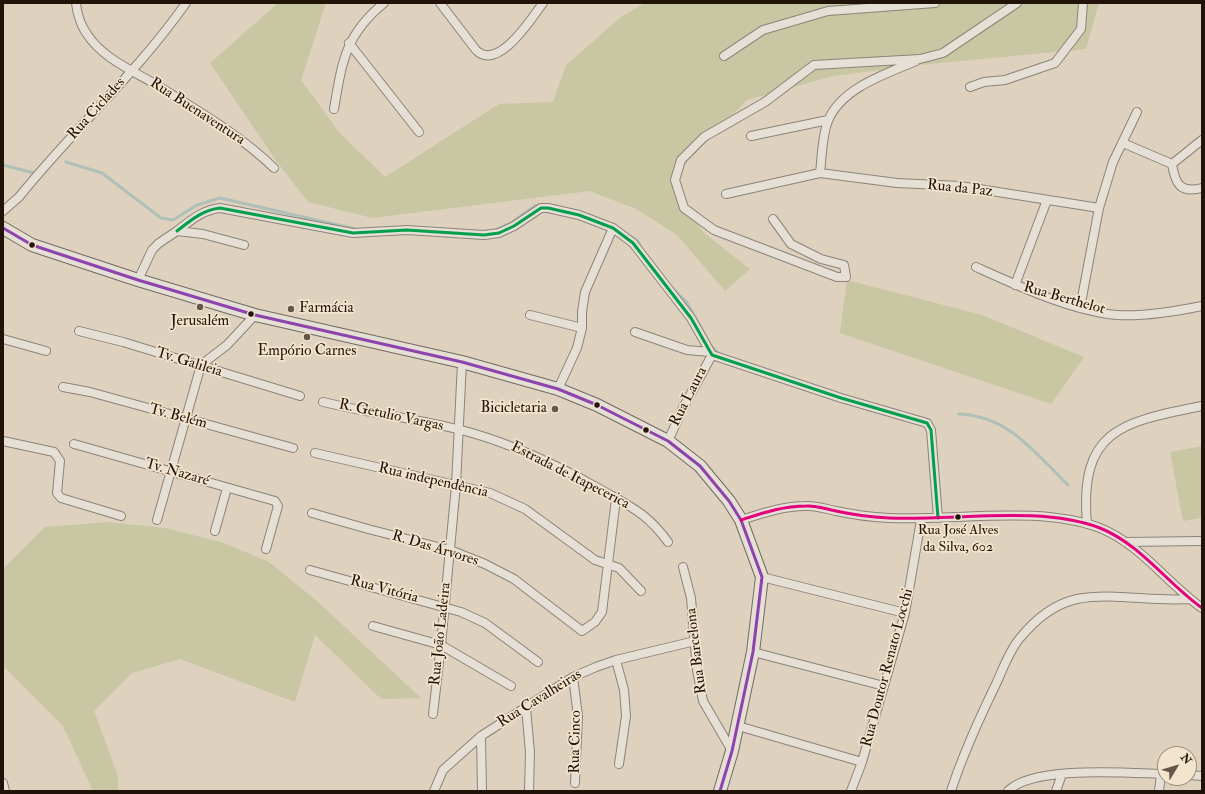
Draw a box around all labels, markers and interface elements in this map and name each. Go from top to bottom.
street label: Rua Ciclades [64,74,130,144]
street label: Rua Buenaventura [146,75,248,149]
street label: Rua da Paz [926,177,994,201]
unlabelled marker [27,240,37,250]
street label: Rua Berthelot [1021,279,1107,319]
place label: Farmácia [299,300,354,318]
marker: Jerusalém [195,302,205,312]
marker: Farmácia [286,304,296,314]
unlabelled marker [246,309,256,319]
place label: Jerusalém [171,313,229,331]
marker: Empório Carnes [302,332,312,342]
place label: Empório Carnes [258,343,356,361]
street label: Tv. Galileia [154,344,224,382]
street label: Rua Laura [666,364,712,430]
street label: R. Getulio Vargas [337,396,445,436]
place label: Bicicletaria [480,400,547,418]
unlabelled marker [592,400,602,410]
street label: Tv. Belém [147,401,209,433]
marker: Bicicletaria [550,404,560,414]
unlabelled marker [641,425,651,435]
street label: Estrada de Itapecerica [508,438,632,514]
street label: Tv. Nazaré [143,455,211,491]
street label: Rua independência [376,460,490,502]
marker: Rua José Alves da Silva, 602 [953,512,963,522]
place label: Rua José Alves da Silva, 602 [918,523,998,556]
street label: R. Das Árvores [389,527,481,571]
street label: Rua Vitória [348,572,420,608]
street label: Rua João Ladeira [427,582,455,686]
street label: Rua Doutor Renato Locchi [858,587,918,749]
street label: Rua Barcelona [683,607,711,695]
street label: Rua Cavalheiras [495,666,585,732]
street label: Rua Cinco [566,710,586,774]
north arrow [1157,746,1197,786]
text: N [1178,751,1194,767]

